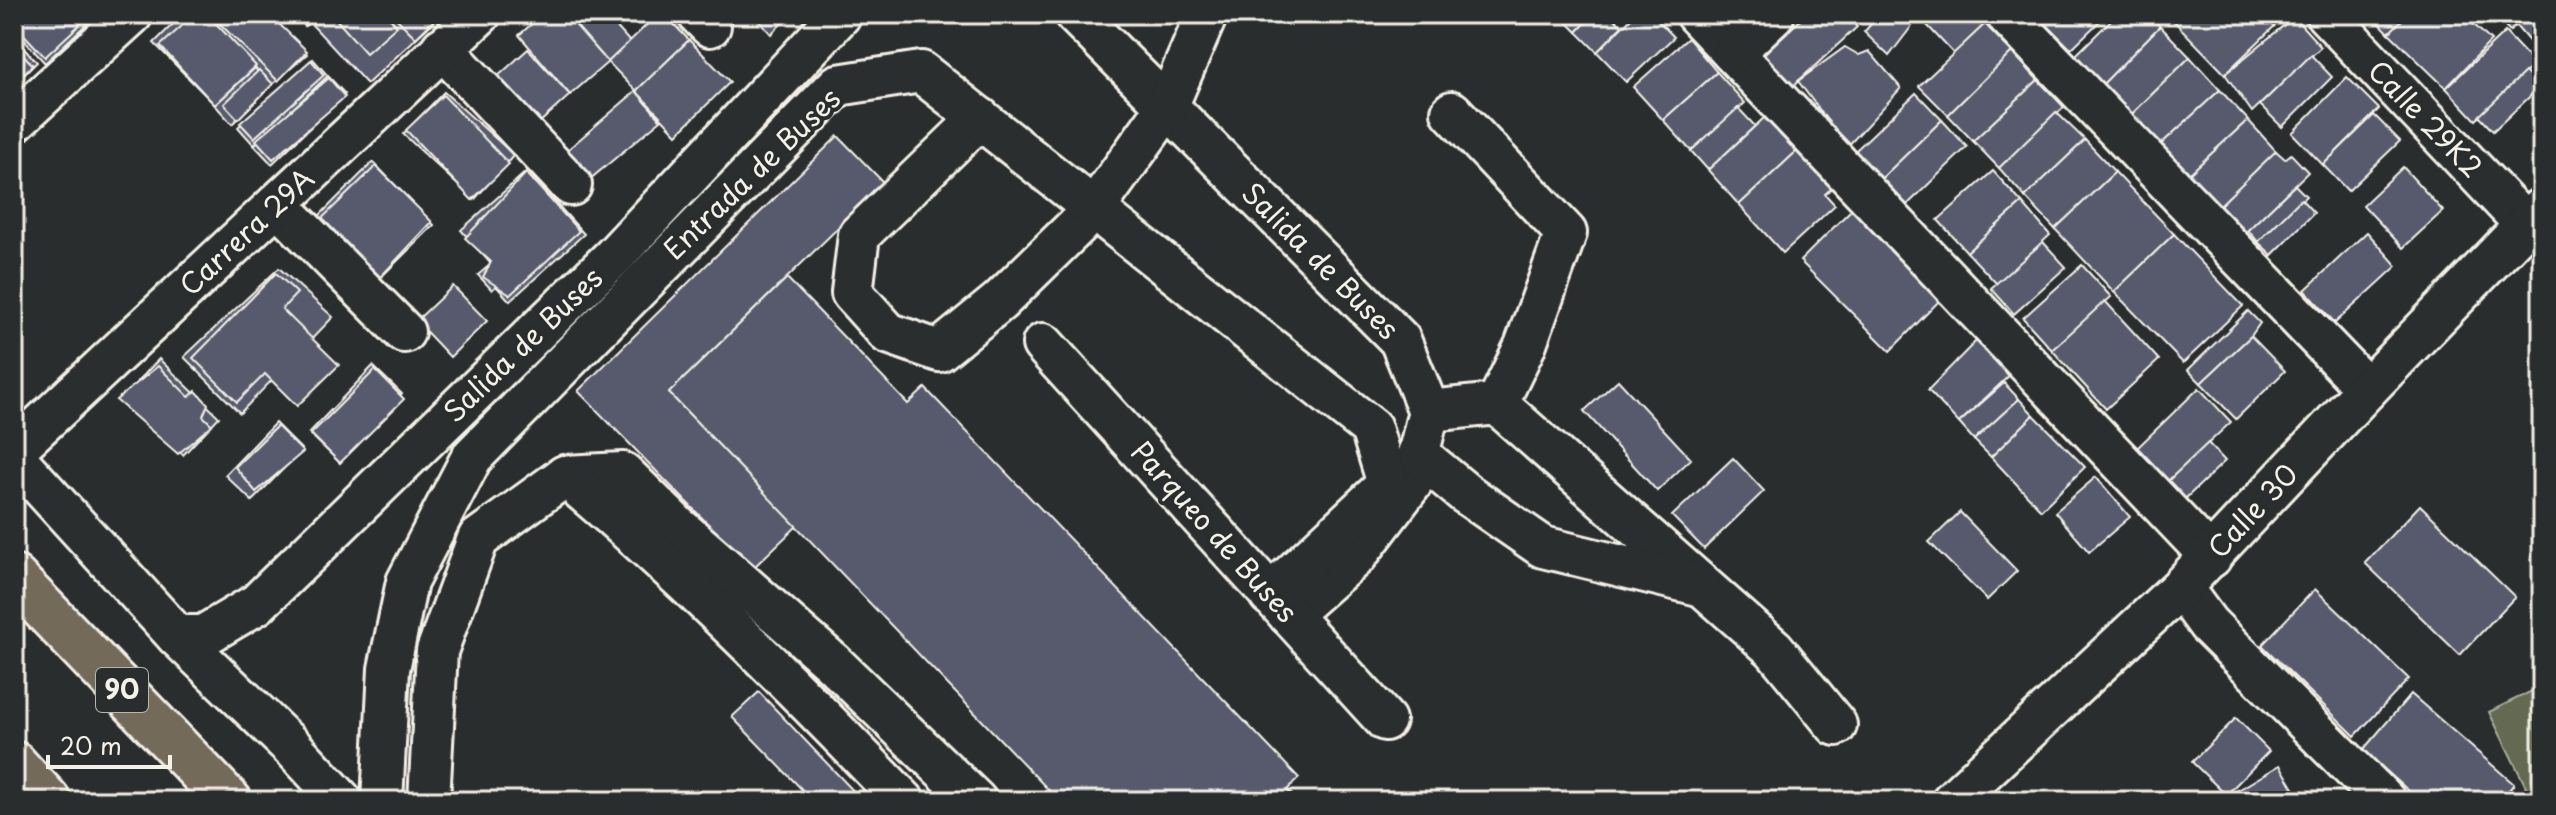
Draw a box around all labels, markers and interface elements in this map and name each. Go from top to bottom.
street label: Calle 29K2 [2359,49,2493,187]
street label: Entrada de Buses [653,77,849,269]
street label: Carrera 29A [169,157,323,305]
street label: Salida de Buses [1233,171,1410,348]
street label: Salida de Buses [432,256,611,431]
street label: Parqueo de Buses [1122,431,1308,631]
street label: Calle 30 [2197,453,2307,567]
road number: 90 [96,668,148,712]
scale bar [48,719,170,769]
text: 20 m [60,727,122,763]

